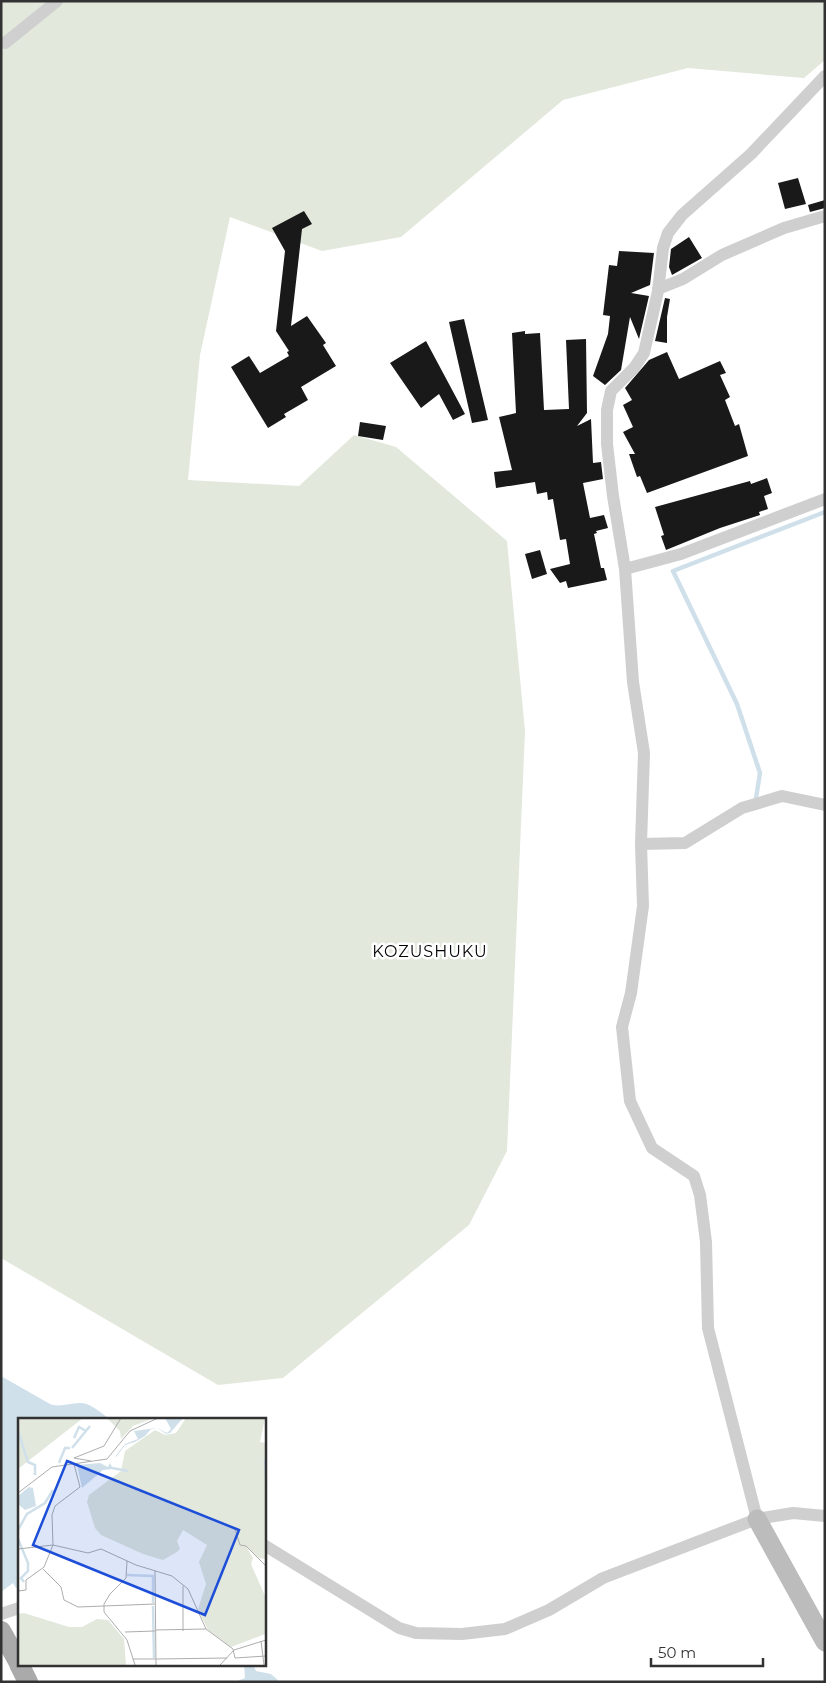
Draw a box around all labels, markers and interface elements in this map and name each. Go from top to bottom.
district label: KOZUSHUKU [372,942,488,961]
inset map [18,1418,265,1666]
scale bar [651,1636,764,1668]
text: 50 m [658,1643,696,1662]

